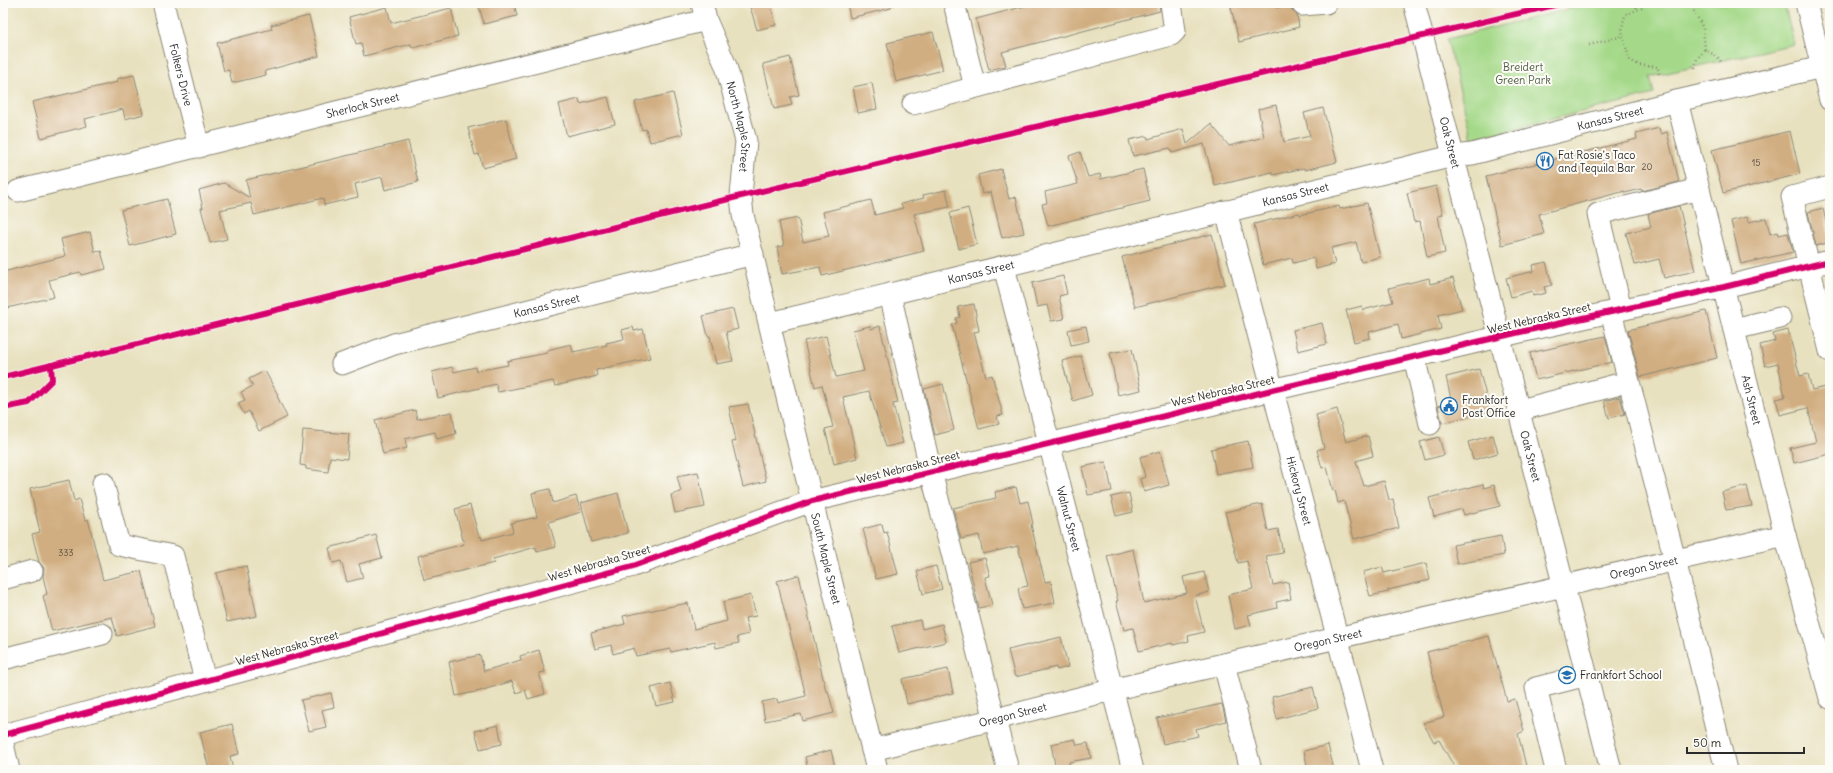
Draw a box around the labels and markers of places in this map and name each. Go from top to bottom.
place label: Fat Rosie's Taco and Tequila Bar [1558,148,1635,175]
restaurant icon: Fat Rosie's Taco and Tequila Bar [1535,151,1555,171]
place label: Frankfort Post Office [1462,393,1515,420]
public building icon: Frankfort Post Office [1439,396,1459,416]
school or university icon: Frankfort School [1557,665,1577,685]
place label: Frankfort School [1580,668,1662,682]

